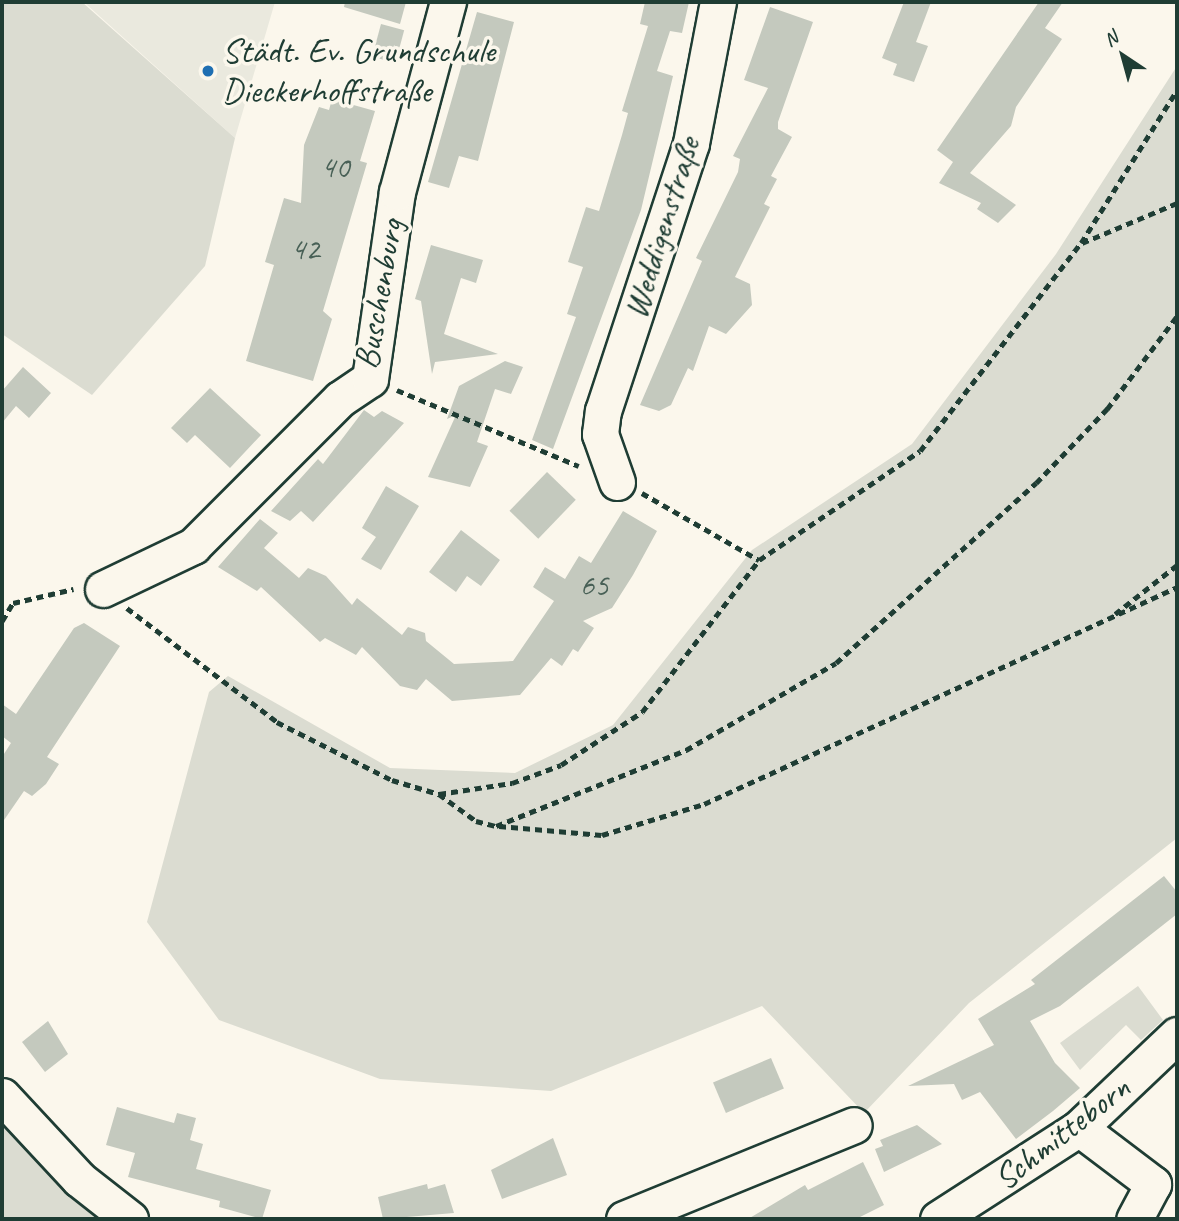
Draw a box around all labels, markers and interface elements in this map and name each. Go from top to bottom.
north arrow [1088,21,1158,91]
text: N [1099,26,1122,52]
place label: Städt. Ev. Grundschule Dieckerhoffstraße [222,30,495,112]
marker: Städt. Ev. Grundschule Dieckerhoffstraße [200,63,216,79]
street label: Weddigenstraße [615,132,709,324]
house number: 40 [321,148,349,186]
street label: Buschenburg [345,216,413,372]
house number: 42 [291,230,319,268]
house number: 65 [580,566,608,604]
street label: Schmitteborn [986,1067,1138,1199]

